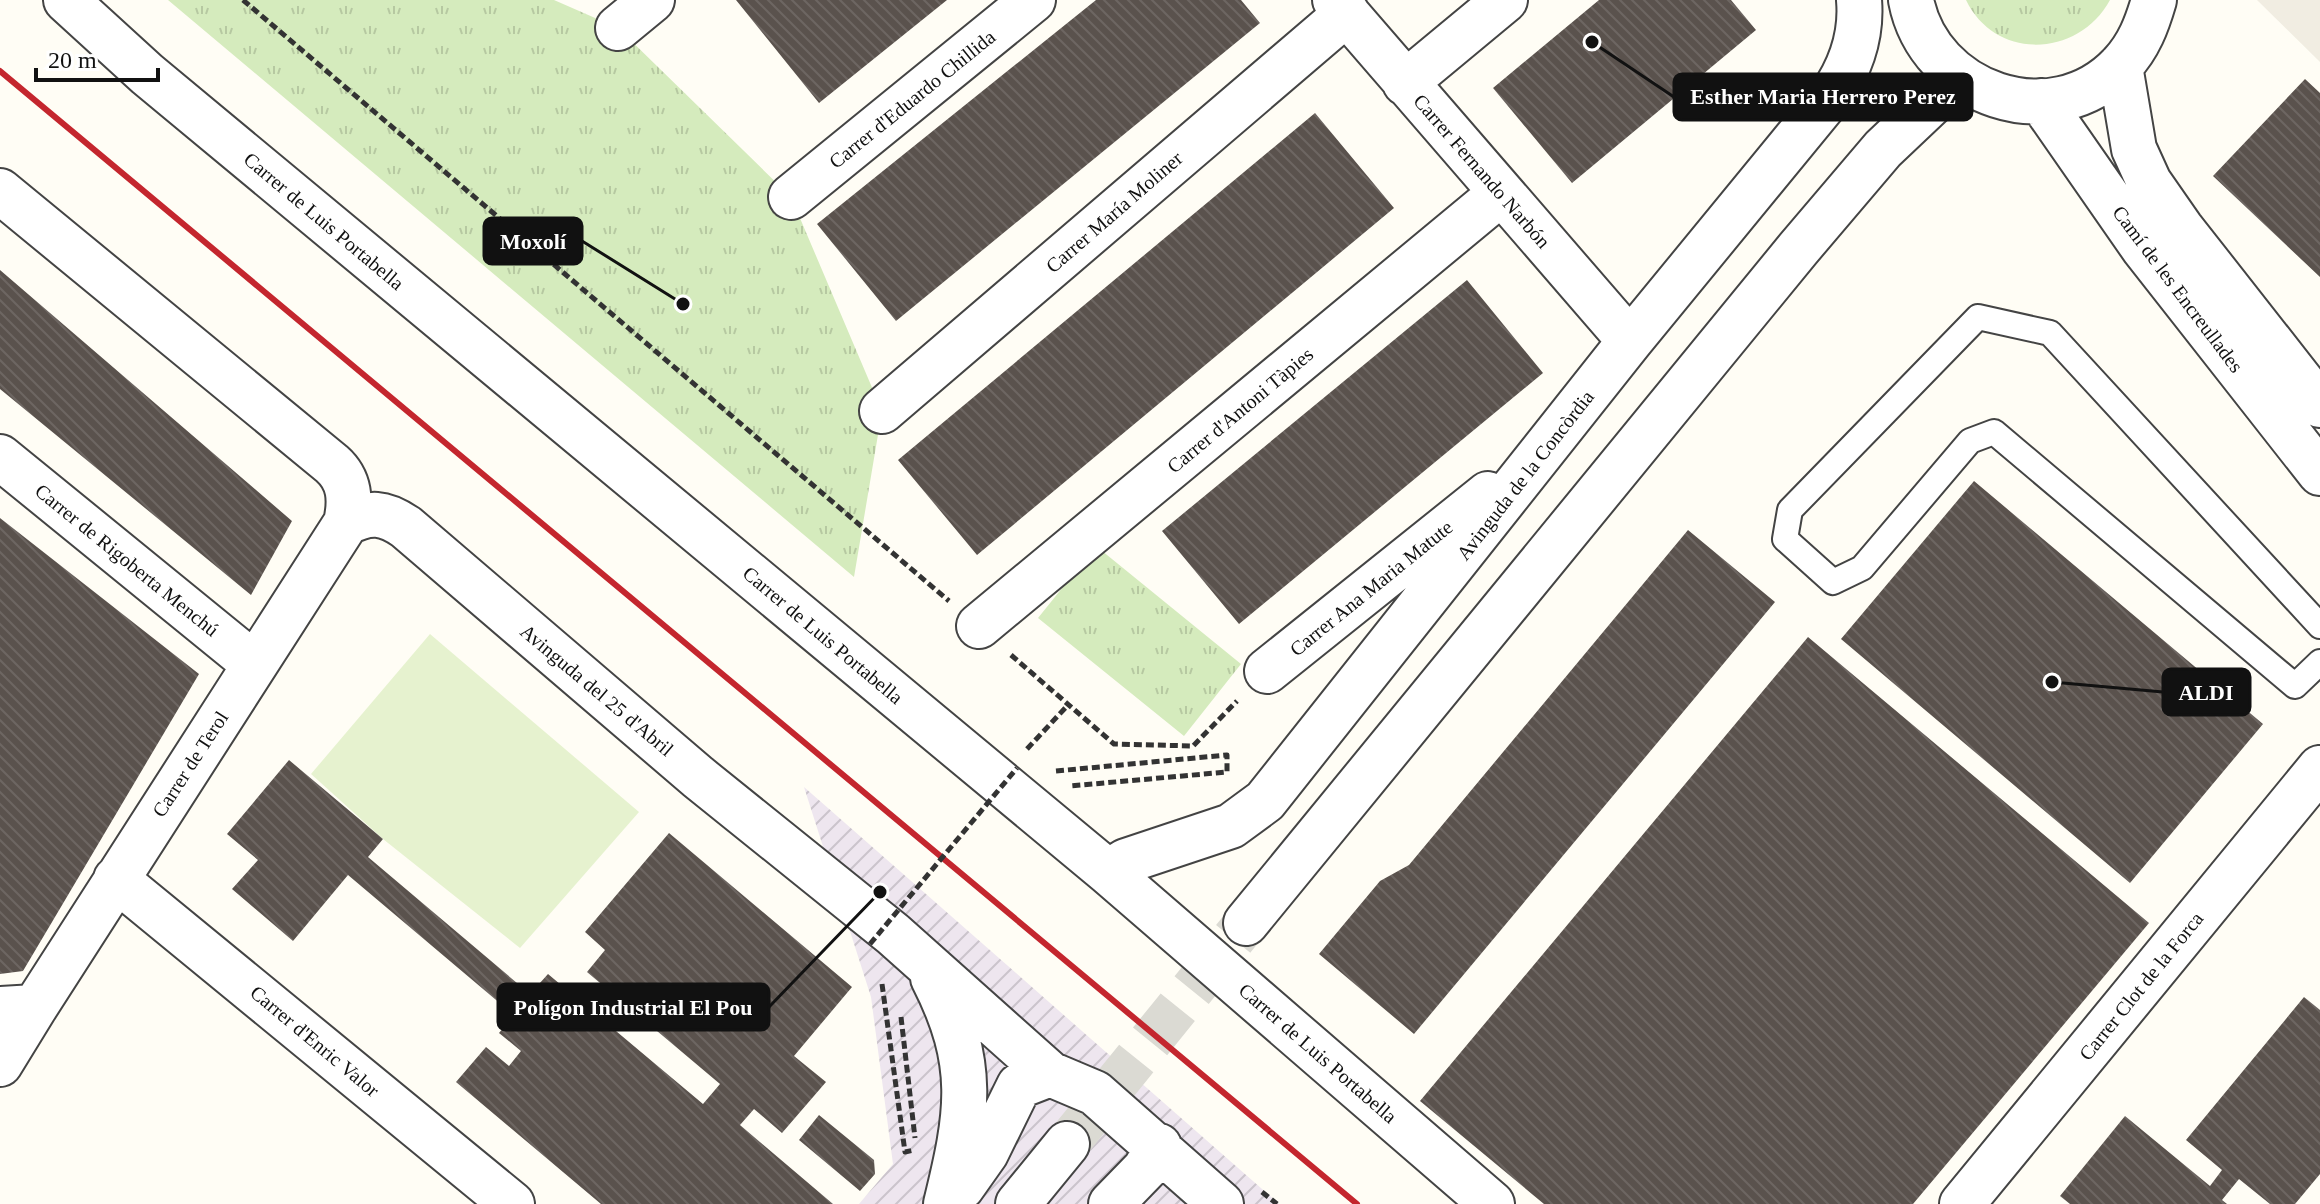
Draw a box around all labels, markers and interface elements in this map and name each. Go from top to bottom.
street label: Carrer d'Eduardo Chillida [825,25,999,173]
scale bar [36,32,158,82]
text: 20 m [48,47,97,73]
callout: Esther Maria Herrero Perez [1674,74,1972,120]
text: Esther Maria Herrero Perez [1690,84,1956,109]
street label: Carrer Fernando Narbón [1409,90,1555,252]
street label: Carrer María Moliner [1041,147,1187,277]
street label: Carrer de Luis Portabella [240,148,408,294]
street label: Camí de les Encreullades [2108,201,2248,377]
callout: Moxolí [484,218,582,264]
text: Moxolí [500,229,567,254]
street label: Carrer d'Antoni Tàpies [1163,343,1318,478]
street label: Avinguda de la Concòrdia [1452,386,1599,565]
street label: Carrer de Rigoberta Menchú [30,479,223,641]
street label: Carrer Ana Maria Matute [1285,516,1457,660]
street label: Carrer de Luis Portabella [739,562,907,708]
street label: Avinguda del 25 d'Abril [515,620,678,761]
callout: ALDI [2163,669,2250,715]
text: ALDI [2178,680,2234,705]
street label: Carrer de Terol [148,707,233,821]
street label: Carrer Clot de la Forca [2074,907,2208,1065]
street label: Carrer de Luis Portabella [1235,979,1401,1128]
street label: Carrer d'Enric Valor [246,981,384,1101]
callout: Polígon Industrial El Pou [498,984,769,1030]
text: Polígon Industrial El Pou [513,995,753,1020]

